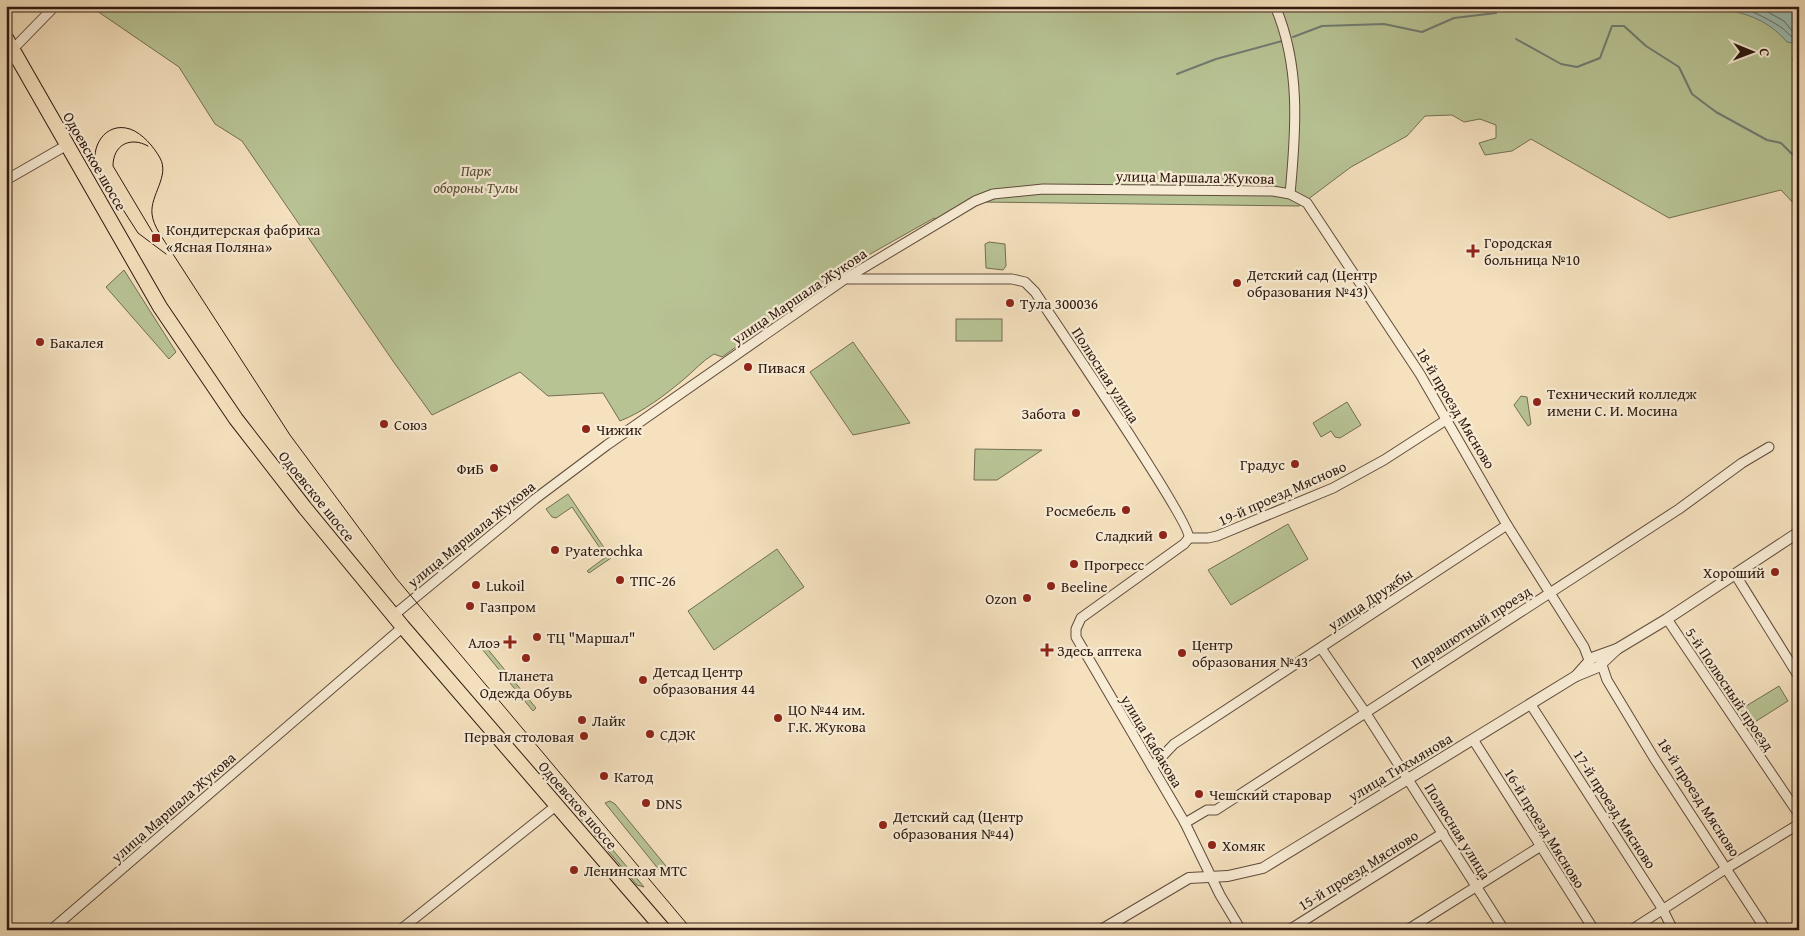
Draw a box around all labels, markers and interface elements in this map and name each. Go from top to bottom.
north arrow [1728,28,1778,78]
text: С [1755,48,1775,56]
street label: Одоевское шоссе [58,108,132,214]
park label: Парк обороны Тулы [434,160,519,198]
street label: улица Маршала Жукова [1114,165,1275,189]
place label: Кондитерская фабрика «Ясная Поляна» [166,219,321,257]
marker: Кондитерская фабрика «Ясная Поляна» [150,232,162,244]
place label: Городская больница №10 [1484,232,1580,270]
street label: улица Маршала Жукова [726,242,871,350]
marker: Городская больница №10 [1466,244,1480,258]
place label: Детский сад (Центр образования №43) [1246,264,1377,302]
marker: Детский сад (Центр образования №43) [1231,277,1243,289]
place label: Тула 300036 [1020,293,1098,314]
marker: Тула 300036 [1004,297,1016,309]
street label: Полюсная улица [1067,323,1145,428]
place label: Бакалея [50,332,104,353]
marker: Бакалея [34,336,46,348]
street label: 18-й проезд Мясново [1411,343,1501,473]
place label: Пивася [758,357,806,378]
marker: Пивася [742,361,754,373]
place label: Технический колледж имени С. И. Мосина [1547,383,1697,421]
marker: Технический колледж имени С. И. Мосина [1531,396,1543,408]
place label: Забота [1021,403,1067,424]
marker: Забота [1070,407,1082,419]
place label: Союз [394,414,427,435]
marker: Союз [378,418,390,430]
place label: Чижик [596,419,642,440]
marker: Чижик [580,423,592,435]
street label: Одоевское шоссе [274,446,360,546]
place label: Градус [1240,454,1285,475]
street label: 19-й проезд Мясново [1215,455,1350,531]
place label: ФиБ [457,458,484,479]
marker: Градус [1289,458,1301,470]
marker: ФиБ [488,462,500,474]
street label: улица Маршала Жукова [402,475,540,593]
place label: Росмебель [1046,500,1116,521]
marker: Росмебель [1120,504,1132,516]
place label: Сладкий [1096,525,1153,546]
marker: Сладкий [1157,529,1169,541]
place label: Pyaterochka [565,540,643,561]
marker: Pyaterochka [549,544,561,556]
place label: Прогресс [1084,554,1145,575]
marker: Прогресс [1068,558,1080,570]
place label: Хороший [1703,562,1765,583]
street label: улица Дружбы [1323,563,1417,636]
marker: Хороший [1769,566,1781,578]
place label: ТПС-26 [630,570,676,591]
marker: ТПС-26 [614,574,626,586]
place label: Lukoil [486,575,525,596]
place label: Beeline [1061,576,1107,597]
marker: Lukoil [470,579,482,591]
marker: Beeline [1045,580,1057,592]
street label: Парашютный проезд [1407,580,1535,674]
place label: Ozon [985,588,1018,609]
marker: Ozon [1021,592,1033,604]
place label: Газпром [480,596,536,617]
marker: Газпром [464,600,476,612]
street label: 5-й Полюсный проезд [1681,623,1779,755]
place label: ТЦ "Маршал" [547,627,635,648]
marker: ТЦ "Маршал" [531,631,543,643]
place label: Алоэ [468,632,500,653]
place label: Центр образования №43 [1192,634,1308,672]
marker: Алоэ [504,636,516,648]
place label: Здесь аптека [1057,640,1143,661]
marker: Здесь аптека [1041,644,1053,656]
marker: Центр образования №43 [1176,647,1188,659]
marker: Планета Одежда Обувь [520,652,532,664]
place label: Детсад Центр образования 44 [652,661,755,699]
place label: Планета Одежда Обувь [480,665,572,703]
marker: Детсад Центр образования 44 [637,674,649,686]
street label: улица Кабакова [1115,690,1188,792]
place label: ЦО №44 им. Г.К. Жукова [788,699,867,737]
place label: Лайк [592,710,626,731]
marker: ЦО №44 им. Г.К. Жукова [772,712,784,724]
marker: Лайк [576,714,588,726]
place label: СДЭК [660,724,696,745]
place label: Первая столовая [464,726,574,747]
street label: улица Тихмянова [1343,727,1457,807]
marker: СДЭК [644,728,656,740]
marker: Первая столовая [578,730,590,742]
street label: 18-й проезд Мясново [1653,733,1746,861]
street label: 17-й проезд Мясново [1569,745,1662,873]
street label: улица Маршала Жукова [105,746,241,868]
street label: Одоевское шоссе [534,756,622,854]
street label: 16-й проезд Мясново [1499,764,1591,893]
place label: Катод [614,766,653,787]
marker: Катод [598,770,610,782]
street label: Полюсная улица [1420,779,1497,884]
place label: Чешский старовар [1209,784,1332,805]
marker: Чешский старовар [1193,788,1205,800]
place label: DNS [656,793,682,814]
marker: DNS [640,797,652,809]
place label: Детский сад (Центр образования №44) [892,806,1023,844]
marker: Детский сад (Центр образования №44) [877,819,889,831]
street label: 15-й проезд Мясново [1294,824,1423,916]
place label: Хомяк [1222,835,1265,856]
marker: Хомяк [1206,839,1218,851]
place label: Ленинская МТС [584,860,688,881]
marker: Ленинская МТС [568,864,580,876]

